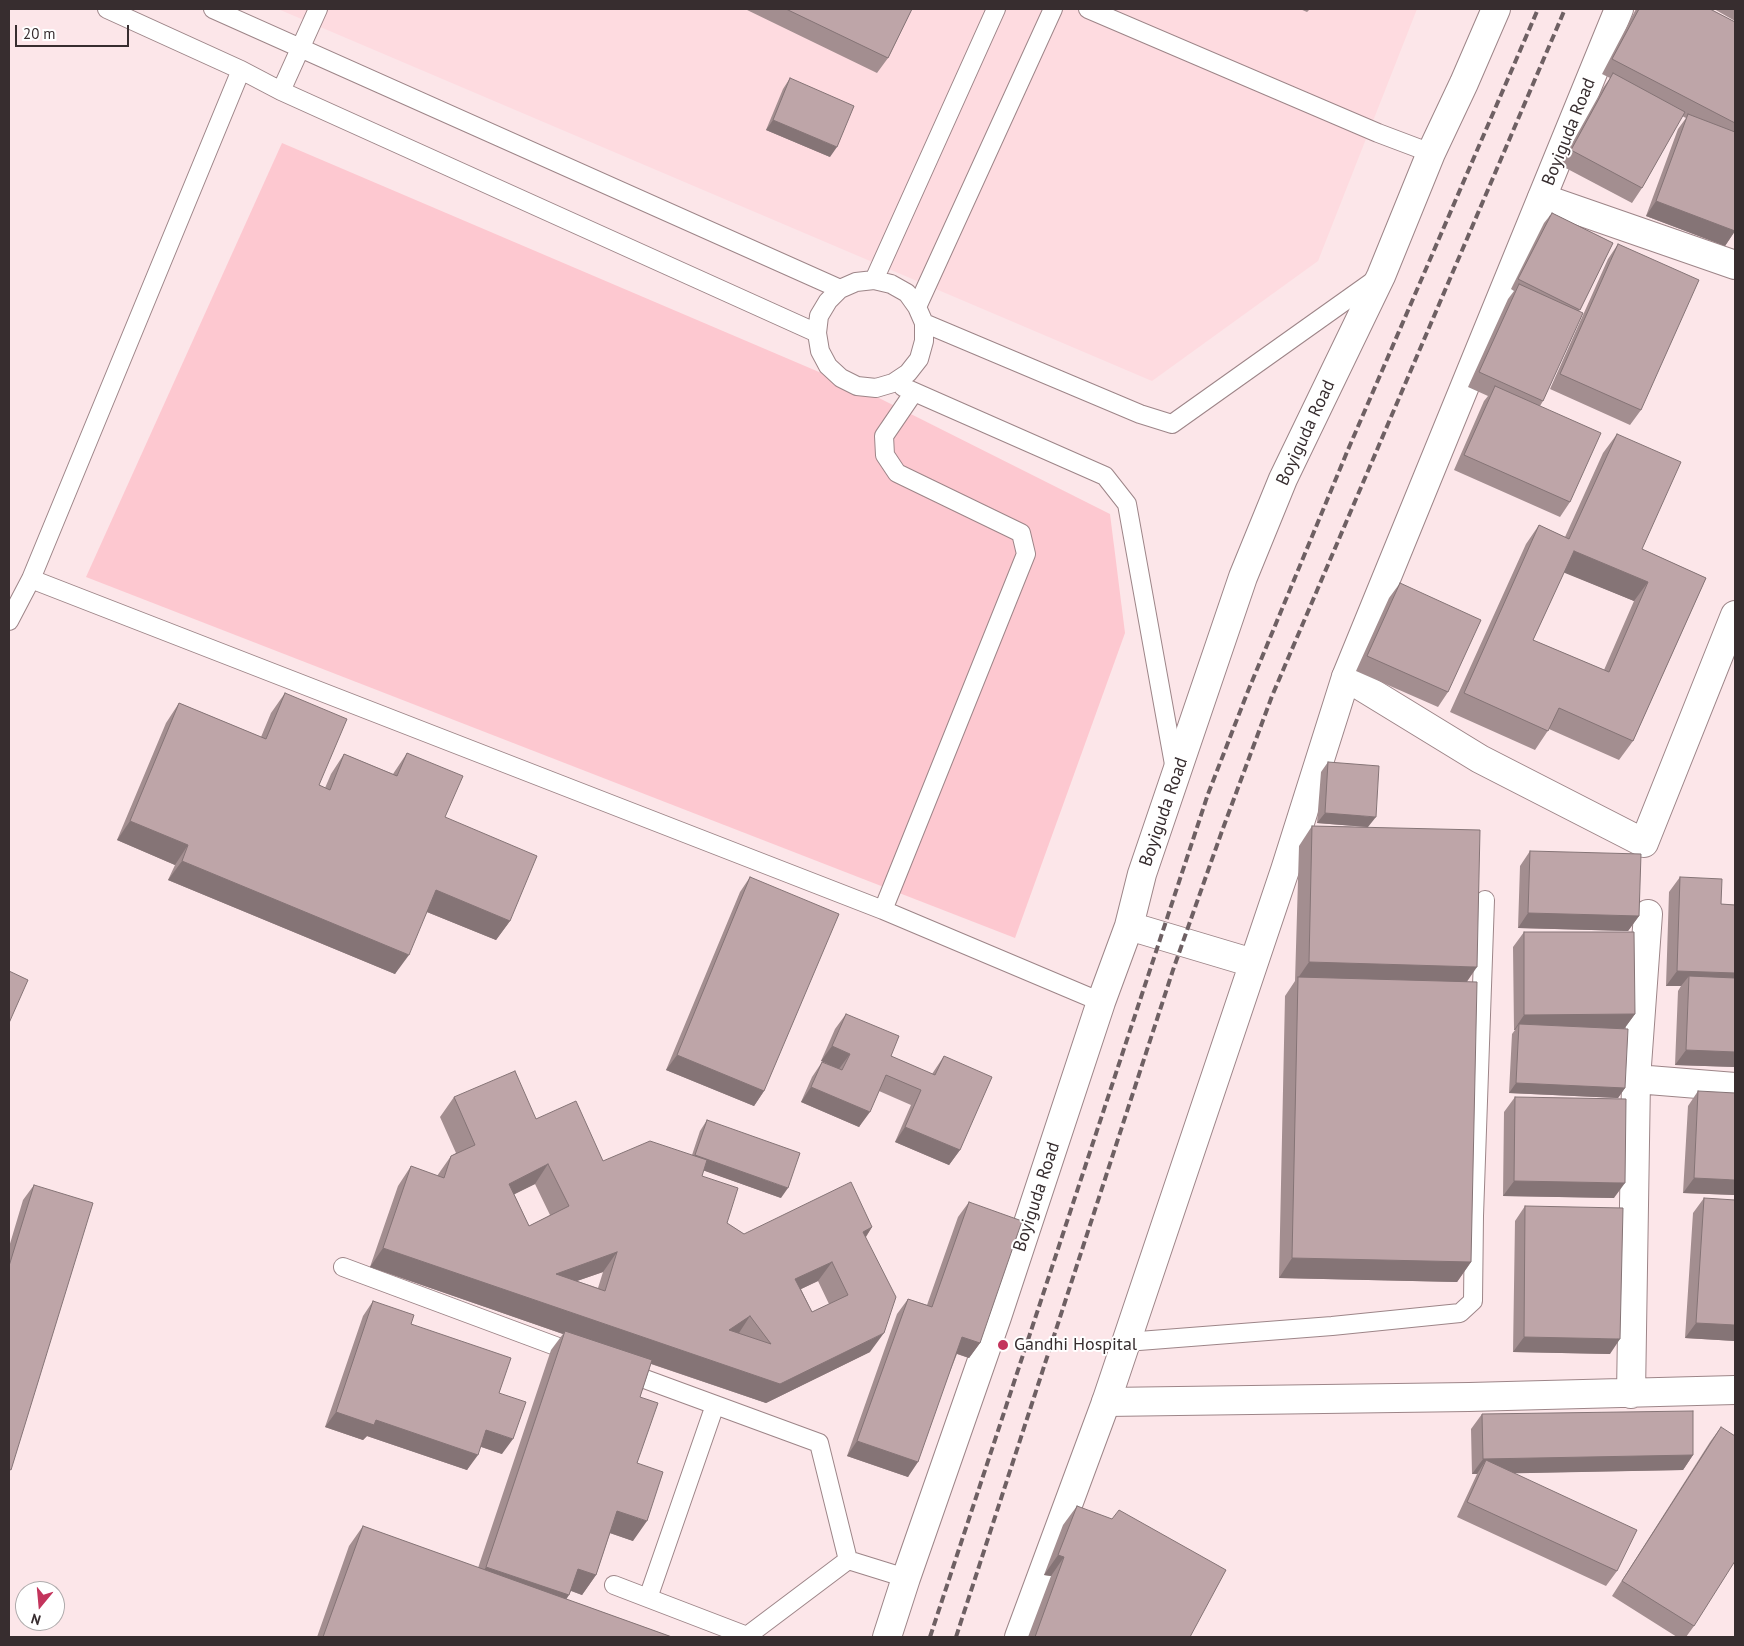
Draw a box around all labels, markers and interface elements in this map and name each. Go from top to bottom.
scale bar [18,15,131,47]
text: 20 m [23,24,56,43]
street label: Boyiguda Road [1538,75,1600,189]
street label: Boyiguda Road [1272,377,1340,489]
street label: Boyiguda Road [1135,755,1193,869]
street label: Boyiguda Road [1009,1139,1065,1255]
place label: Gandhi Hospital [1014,1334,1137,1356]
marker: Gandhi Hospital [996,1338,1010,1352]
north arrow [15,1581,65,1631]
text: N [29,1609,43,1629]

